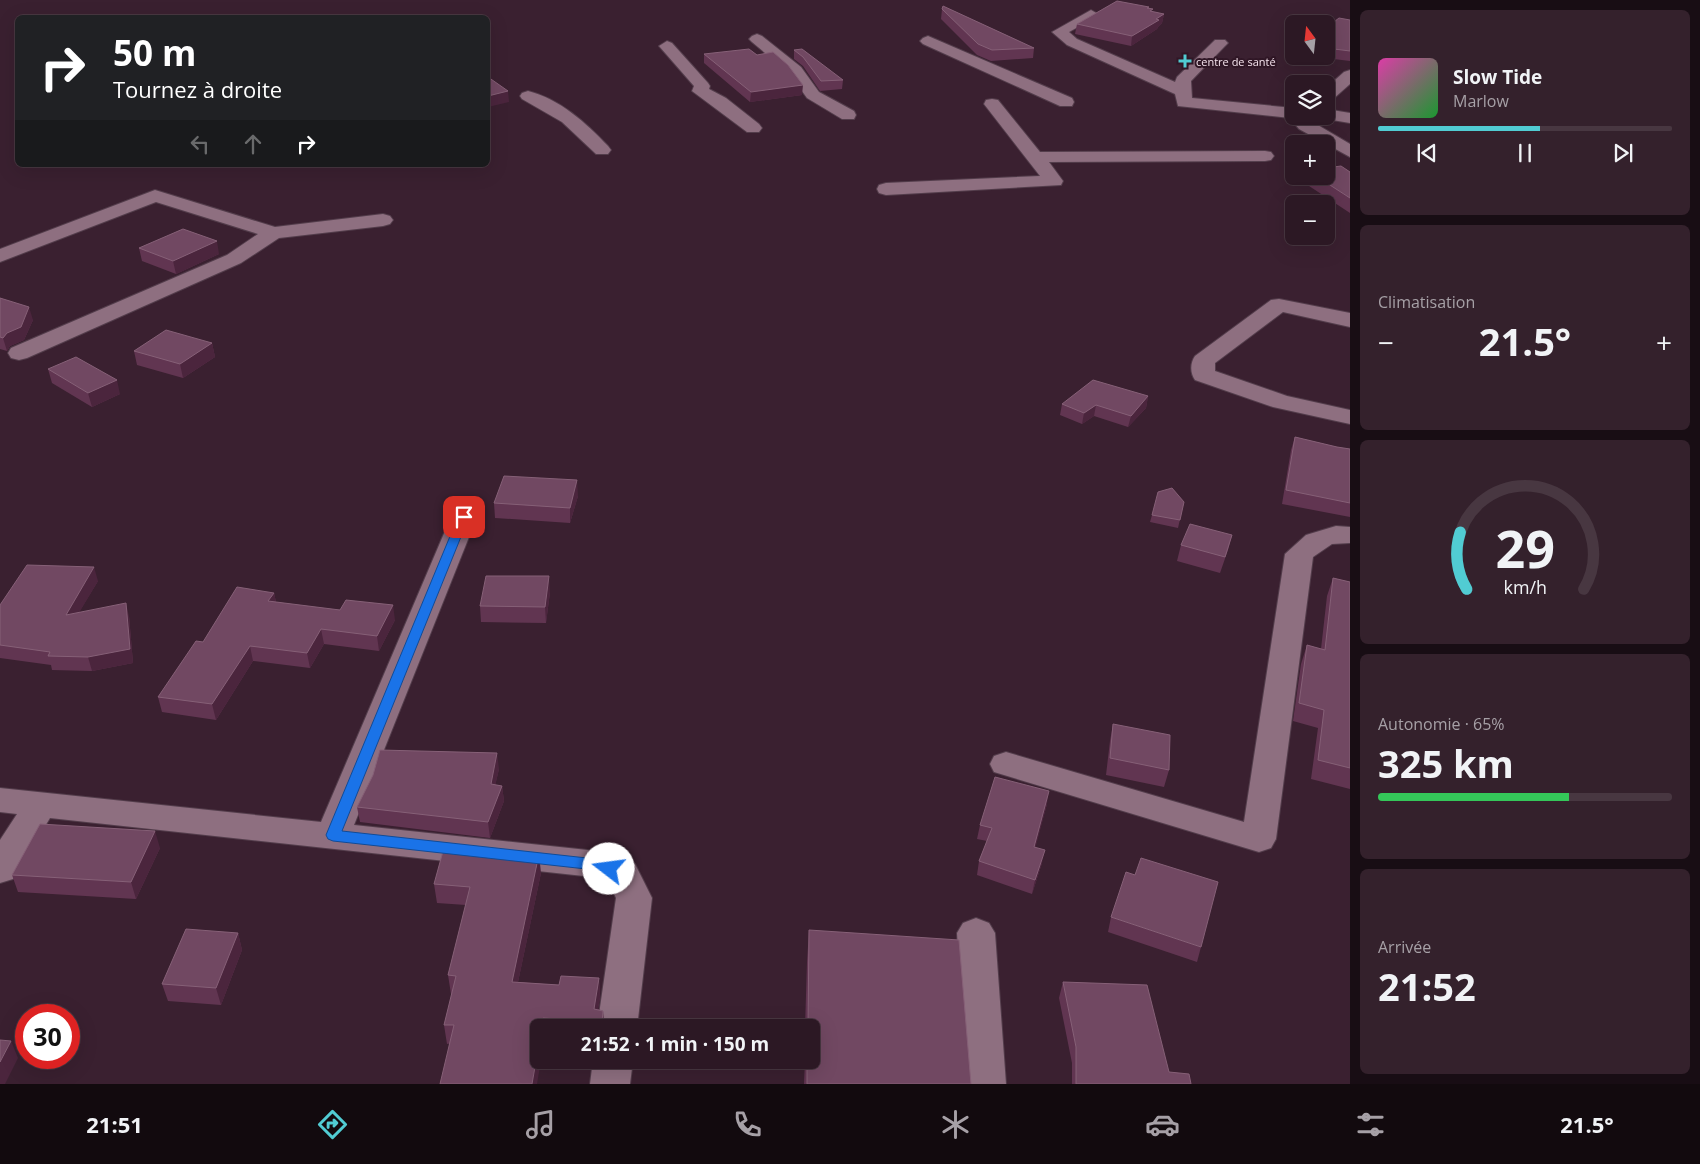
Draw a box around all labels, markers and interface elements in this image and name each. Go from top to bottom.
north arrow [1285,15,1335,65]
map controls [1285,15,1335,245]
text: 50 m [113,29,196,76]
icon: right [30,35,95,100]
marker: centre de santé [1178,54,1192,68]
place label: centre de santé [1196,54,1276,69]
text: Slow Tide [1453,64,1542,90]
text: Tournez à droite [113,74,282,104]
button: layers [1285,75,1335,125]
text: Marlow [1453,90,1509,112]
icon: left [186,130,214,158]
icon: ahead [239,130,267,158]
icon: right [292,130,320,158]
button: + [1285,135,1335,185]
icon: previous [1413,139,1441,167]
icon: pause [1511,139,1539,167]
icon: next [1609,139,1637,167]
button: − [1285,195,1335,245]
text: Climatisation [1378,291,1475,313]
text: 21.5° [1479,315,1571,367]
text: − [1378,323,1394,361]
text: + [1656,323,1672,361]
pin [443,496,485,538]
icon: arrive [450,503,478,531]
text: 29 [1495,512,1555,583]
text: km/h [1503,575,1547,599]
text: Autonomie · 65% [1378,713,1505,735]
text: 325 km [1378,737,1514,789]
position arrow [582,842,634,894]
text: Arrivée [1378,936,1431,958]
text: 21:52 [1378,960,1476,1012]
speed limit sign: 30 [15,1004,80,1069]
text: 21:52 · 1 min · 150 m [581,1031,769,1057]
icon: directions [315,1107,350,1142]
icon: music [523,1107,558,1142]
icon: phone [730,1107,765,1142]
icon: climate [938,1107,973,1142]
icon: car [1145,1107,1180,1142]
icon: filters [1353,1107,1388,1142]
text: 21:51 [86,1109,143,1139]
text: 21.5° [1560,1109,1614,1139]

